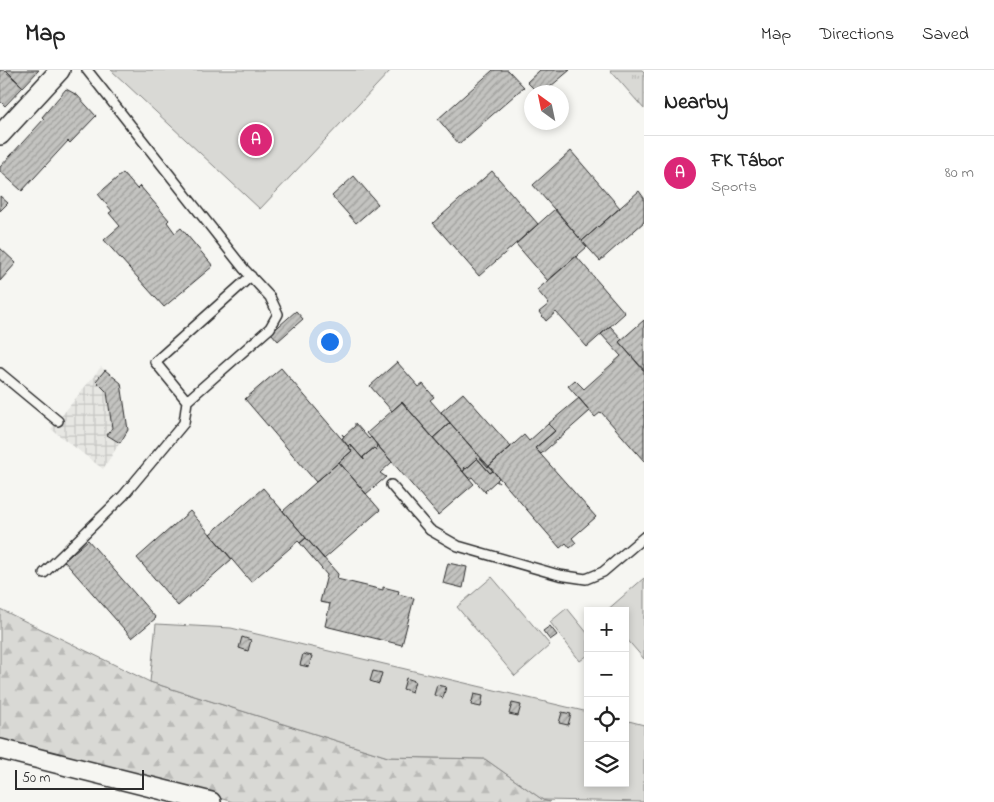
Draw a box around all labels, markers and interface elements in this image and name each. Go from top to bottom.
text: Map [25,17,66,52]
text: Map [761,22,791,48]
text: Directions [819,22,894,48]
text: Saved [922,22,969,48]
north arrow [524,85,569,130]
text: Nearby [664,88,728,118]
pin: A [240,121,272,159]
text: FK Tábor [711,148,784,175]
text: A [675,161,685,185]
text: 80 m [945,161,974,185]
text: Sports [711,175,757,199]
your location [317,329,343,355]
map controls [584,607,629,787]
button: + [584,607,629,652]
button: − [584,652,629,697]
button: locate [584,697,629,742]
button: layers [584,742,629,787]
scale bar [15,767,144,790]
text: 50 m [22,768,50,789]

